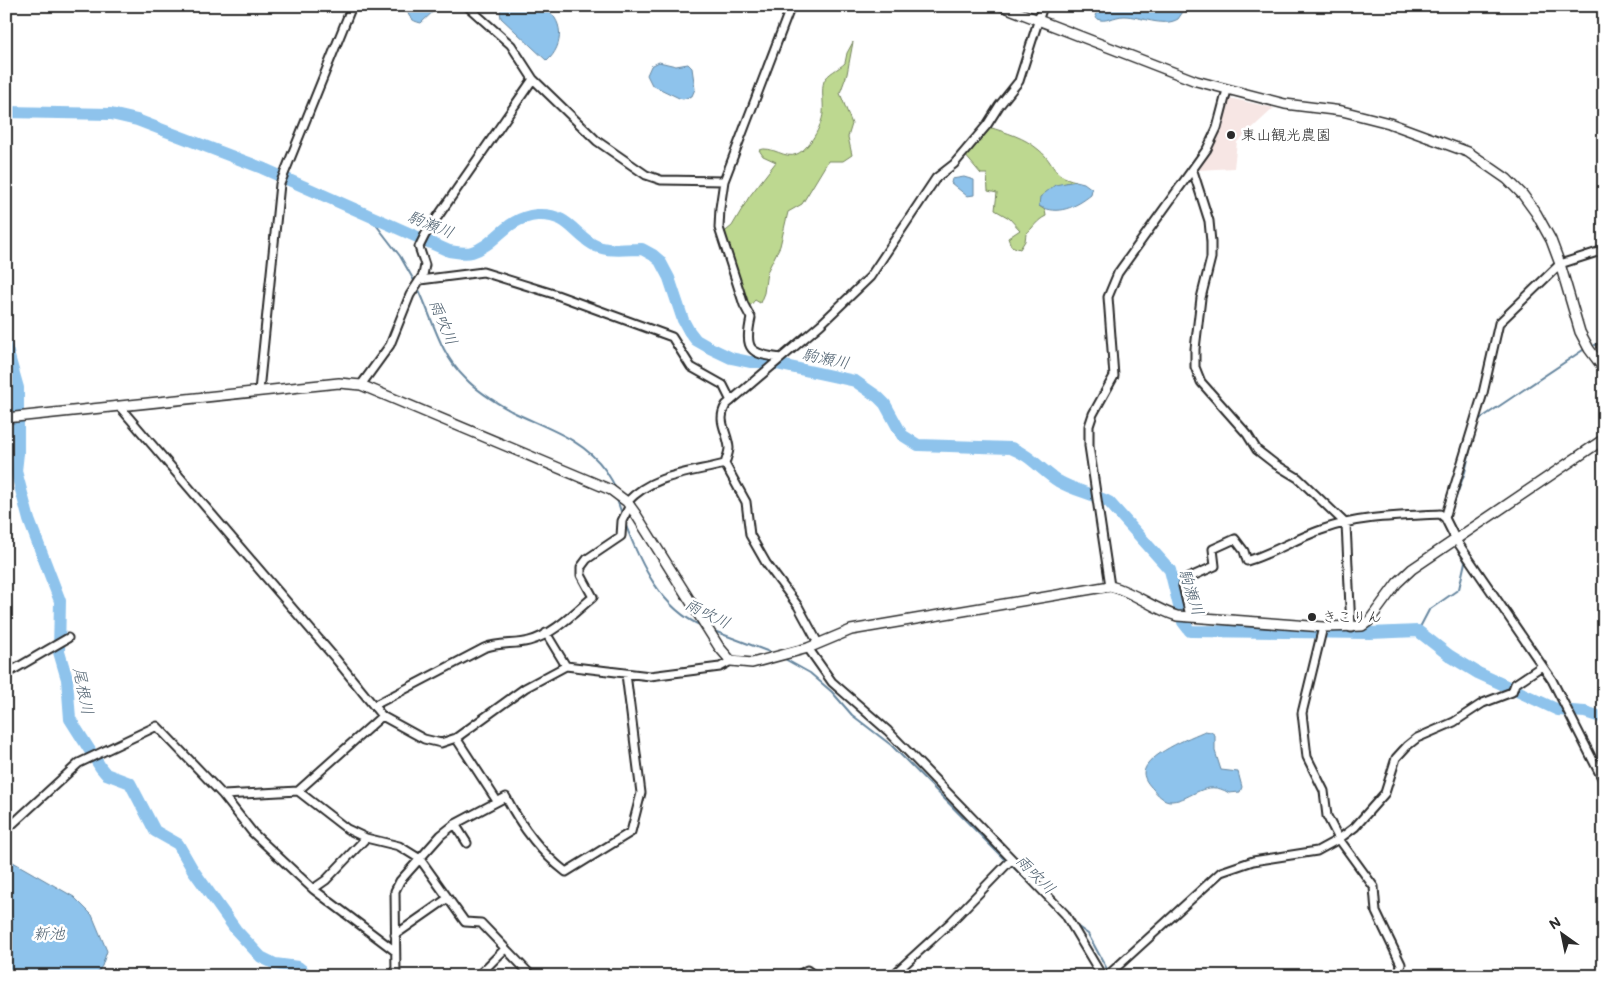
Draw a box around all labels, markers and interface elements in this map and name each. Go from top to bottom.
place label: 東山観光農園 [1241,124,1331,144]
marker: 東山観光農園 [1225,129,1237,141]
water label: 駒瀬川 [405,205,457,242]
water label: 雨吹川 [425,296,464,348]
water label: 駒瀬川 [800,342,852,373]
water label: 駒瀬川 [1175,566,1210,618]
water label: 雨吹川 [682,593,734,633]
place label: きこりん [1322,606,1382,626]
marker: きこりん [1306,611,1318,623]
water label: 尾根川 [70,665,99,716]
water label: 雨吹川 [1012,849,1061,898]
north arrow [1538,910,1588,960]
text: N [1545,912,1564,934]
water label: 新池 [33,922,66,943]

